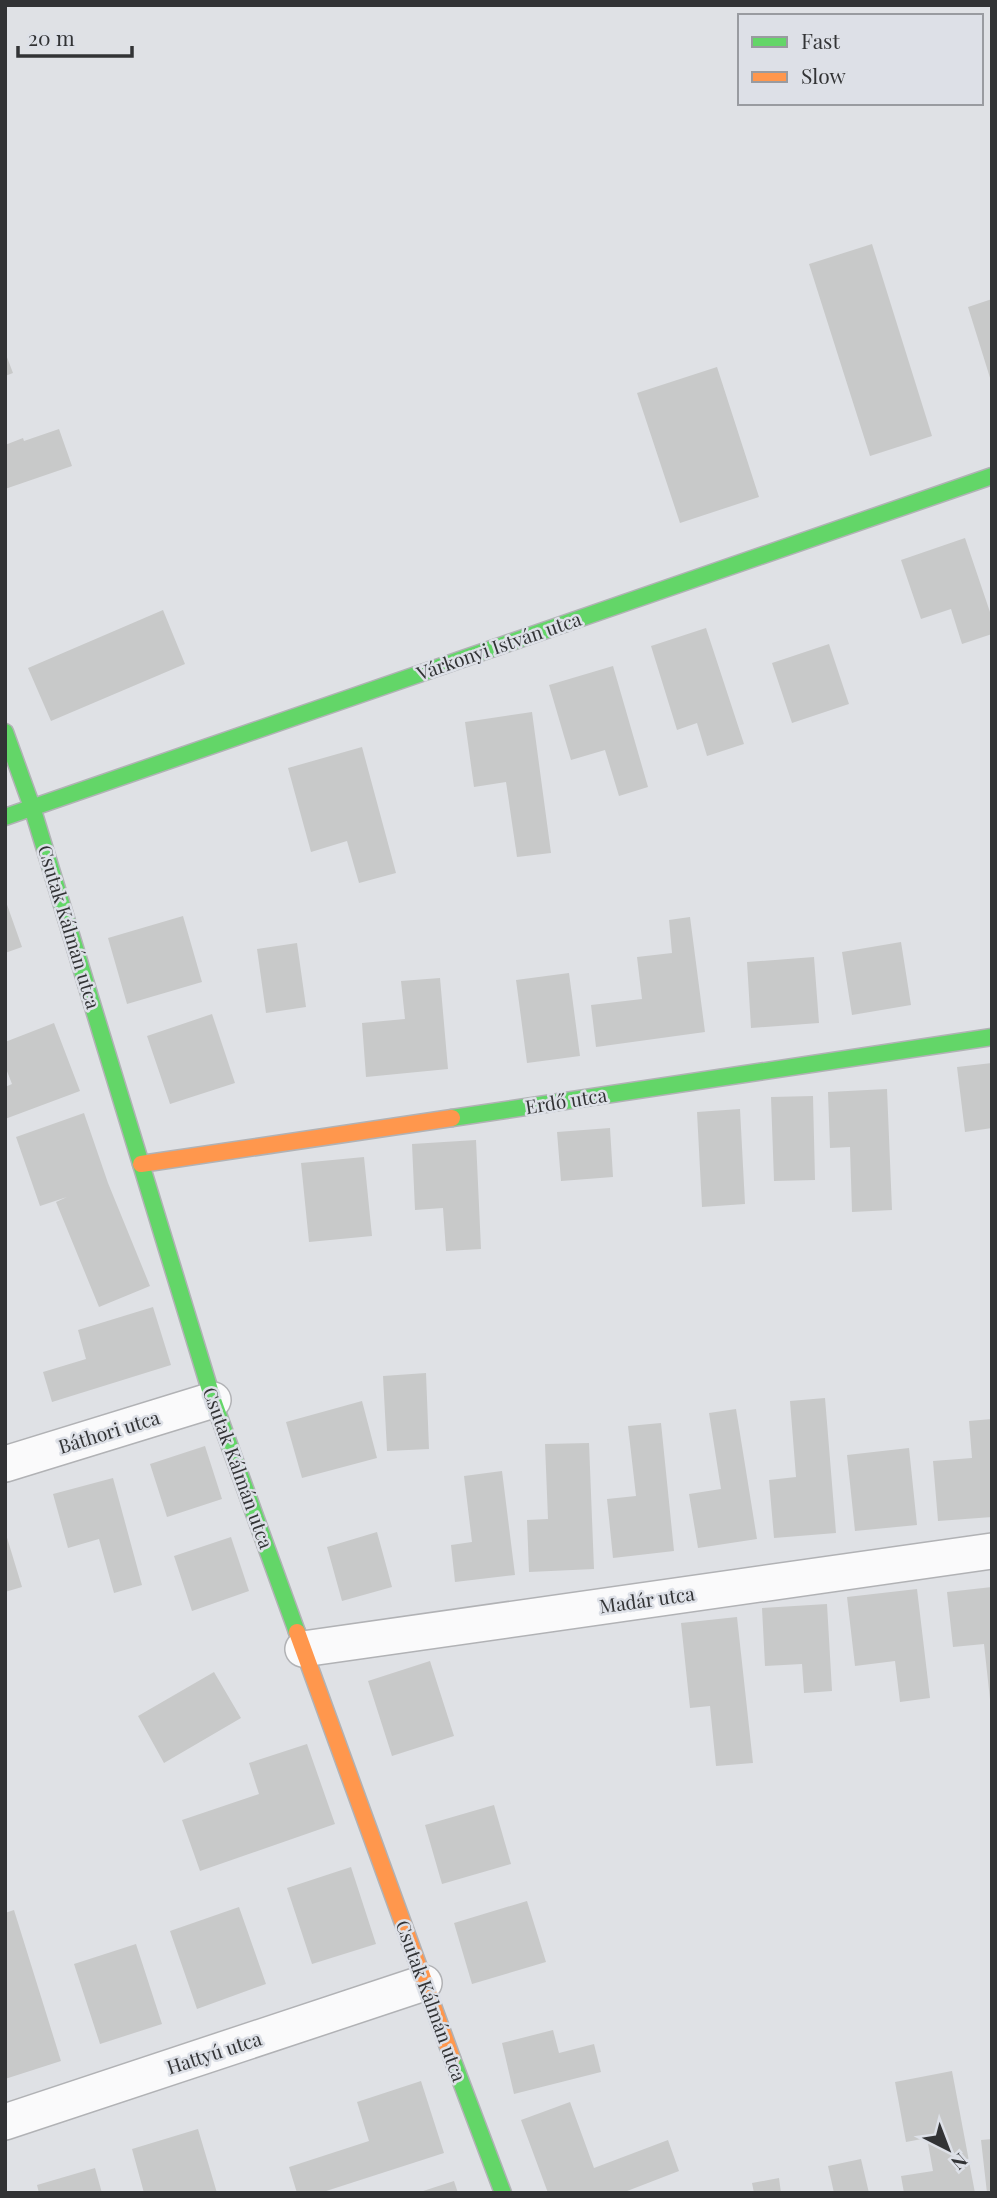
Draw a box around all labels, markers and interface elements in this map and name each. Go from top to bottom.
scale bar [18,14,131,58]
legend [738,14,983,105]
text: 20 m [28,23,75,51]
text: Fast [801,26,840,54]
text: Slow [801,61,846,89]
street label: Várkonyi István utca [412,605,585,686]
street label: Csutak Kálmán utca [33,842,107,1012]
street label: Erdő utca [523,1081,609,1119]
street label: Csutak Kálmán utca [198,1383,280,1552]
street label: Báthori utca [55,1403,163,1459]
street label: Madár utca [598,1579,697,1619]
street label: Csutak Kálmán utca [391,1916,473,2085]
street label: Hattyú utca [163,2024,265,2080]
north arrow [913,2114,983,2184]
text: N [946,2148,974,2177]

